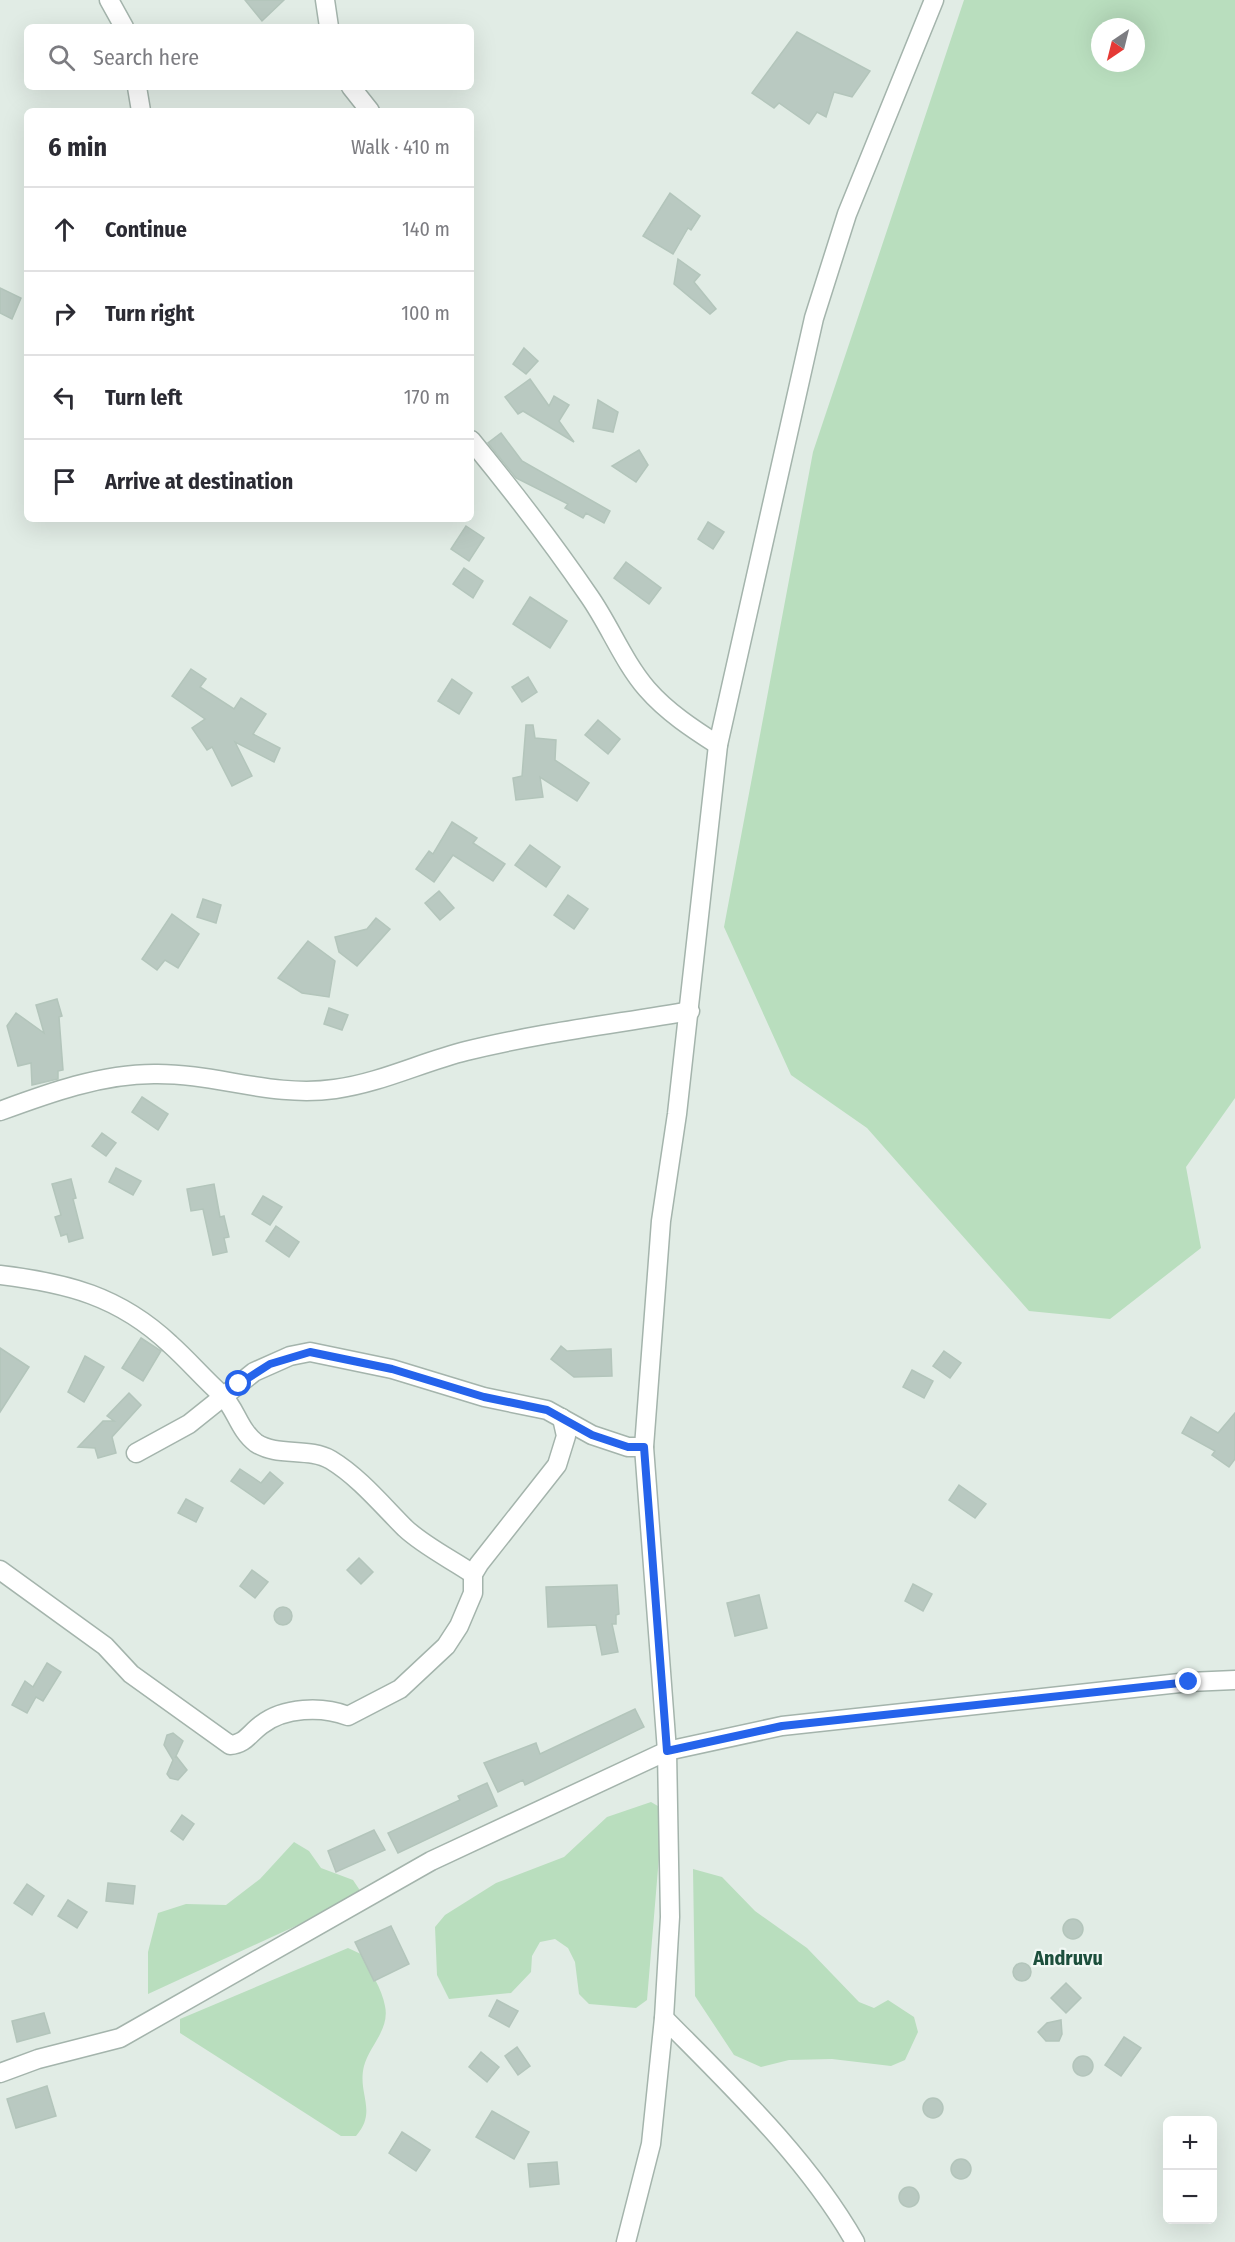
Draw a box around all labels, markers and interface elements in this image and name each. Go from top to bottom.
north arrow [1091,18,1145,72]
search box [24,24,474,90]
icon: search [45,41,78,74]
text: Search here [93,44,199,71]
text: 6 min [48,132,107,163]
text: Walk · 410 m [351,135,450,159]
icon: ahead [48,213,81,246]
text: Continue [105,216,187,243]
text: 140 m [402,217,450,241]
icon: right [48,297,81,330]
text: Turn right [105,300,194,327]
text: 100 m [401,301,450,325]
icon: left [48,381,81,414]
text: Turn left [105,384,183,411]
text: 170 m [404,385,450,409]
icon: arrive [48,465,81,498]
text: Arrive at destination [105,468,293,495]
route start [225,1370,251,1396]
route end [1175,1668,1201,1694]
district label: Andruvu [1032,1946,1103,1970]
map controls [1163,2116,1217,2224]
button: + [1163,2116,1217,2170]
button: − [1163,2170,1217,2224]

